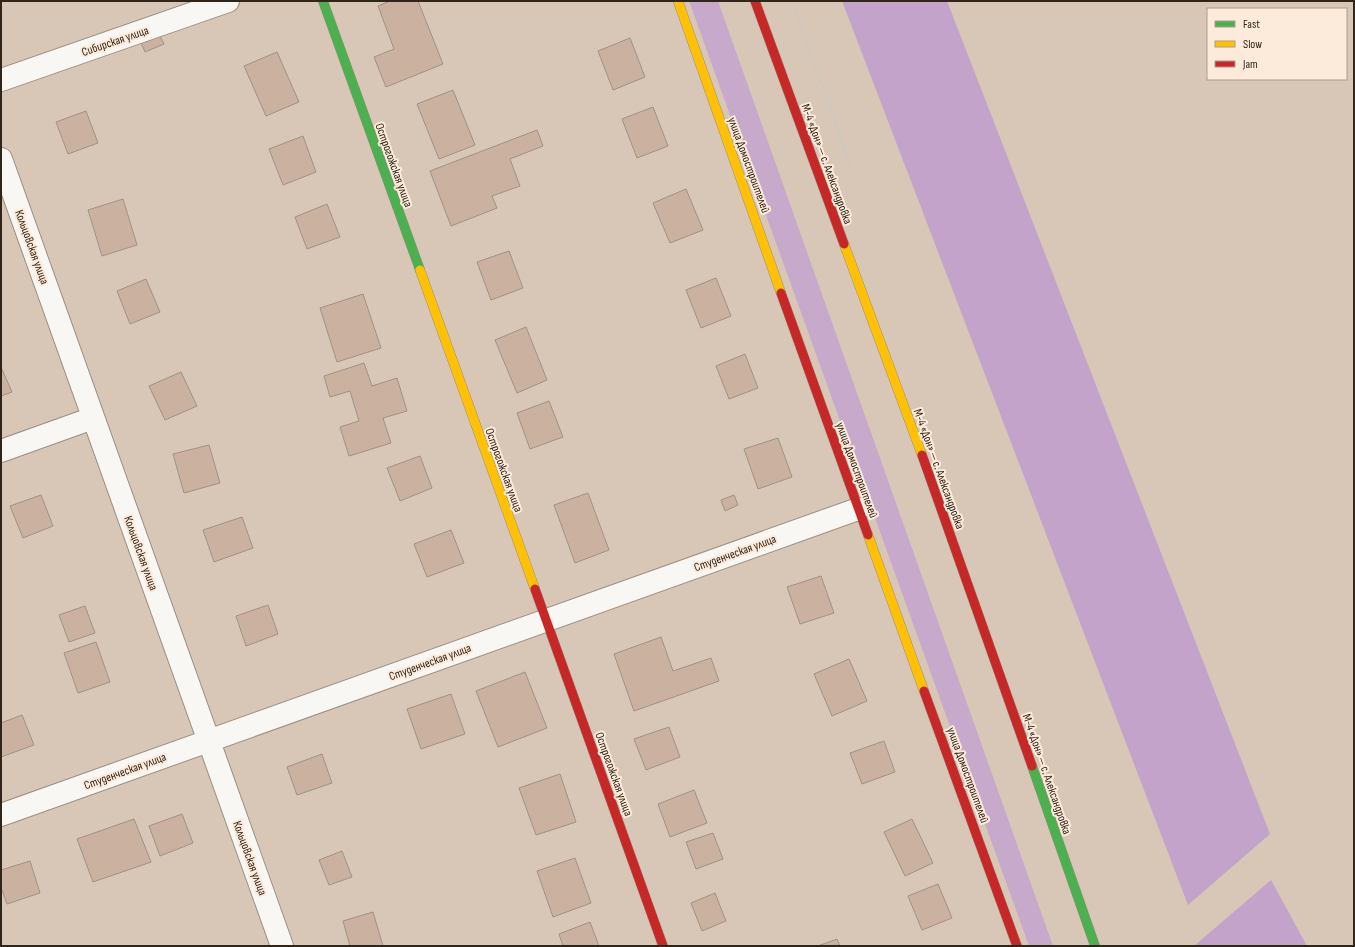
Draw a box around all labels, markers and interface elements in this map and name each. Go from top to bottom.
legend [1207,8,1347,80]
text: Fast [1243,17,1260,32]
street label: Сибирская улица [80,23,151,60]
text: Slow [1243,37,1262,52]
text: Jam [1242,57,1258,72]
street label: М-4 «Дон» — с. Александровка [798,102,855,227]
street label: улица Домостроителей [724,115,773,215]
street label: Острогожская улица [371,121,416,209]
street label: Кольцовская улица [11,208,52,287]
street label: М-4 «Дон» — с. Александровка [910,407,967,532]
street label: улица Домостроителей [832,420,881,520]
street label: Острогожская улица [481,426,526,514]
street label: Кольцовская улица [120,514,161,593]
street label: Студенческая улица [692,532,779,575]
street label: Студенческая улица [387,641,474,684]
street label: М-4 «Дон» — с. Александровка [1019,712,1074,837]
street label: улица Домостроителей [943,725,992,825]
street label: Острогожская улица [591,730,636,818]
street label: Студенческая улица [82,750,169,793]
street label: Кольцовская улица [229,819,270,898]

